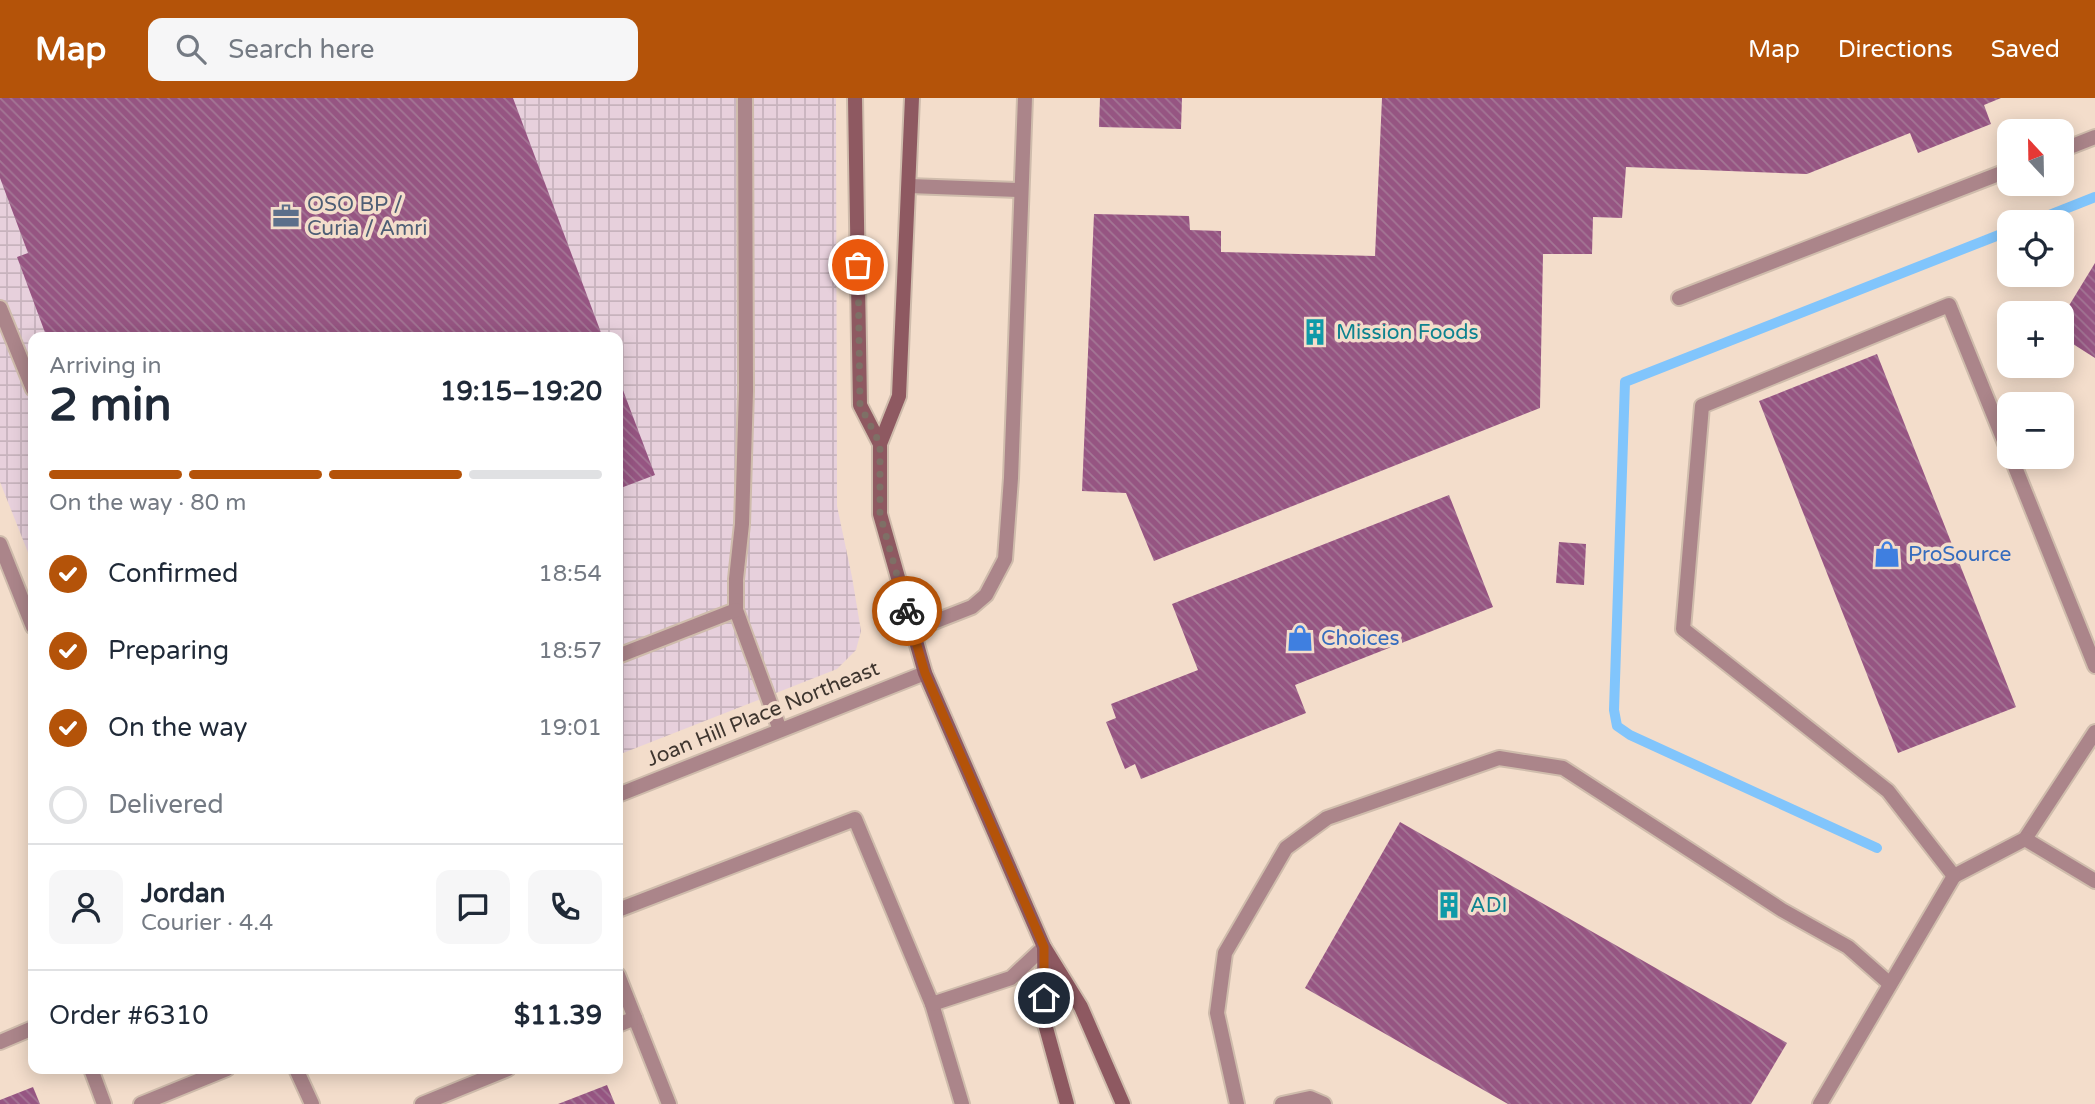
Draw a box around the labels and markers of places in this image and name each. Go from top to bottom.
place label: OSO BP / Curia / Amri [307,192,428,241]
office icon: OSO BP / Curia / Amri [271,201,301,231]
pin [828,235,888,295]
building icon: Mission Foods [1300,317,1330,347]
place label: Mission Foods [1336,320,1479,345]
shop icon: ProSource [1872,539,1902,569]
place label: ProSource [1908,542,2011,567]
shop icon: Choices [1285,623,1315,653]
place label: Choices [1321,626,1399,651]
building icon: ADI [1434,890,1464,920]
place label: ADI [1470,893,1507,918]
pin [1014,968,1074,1028]

